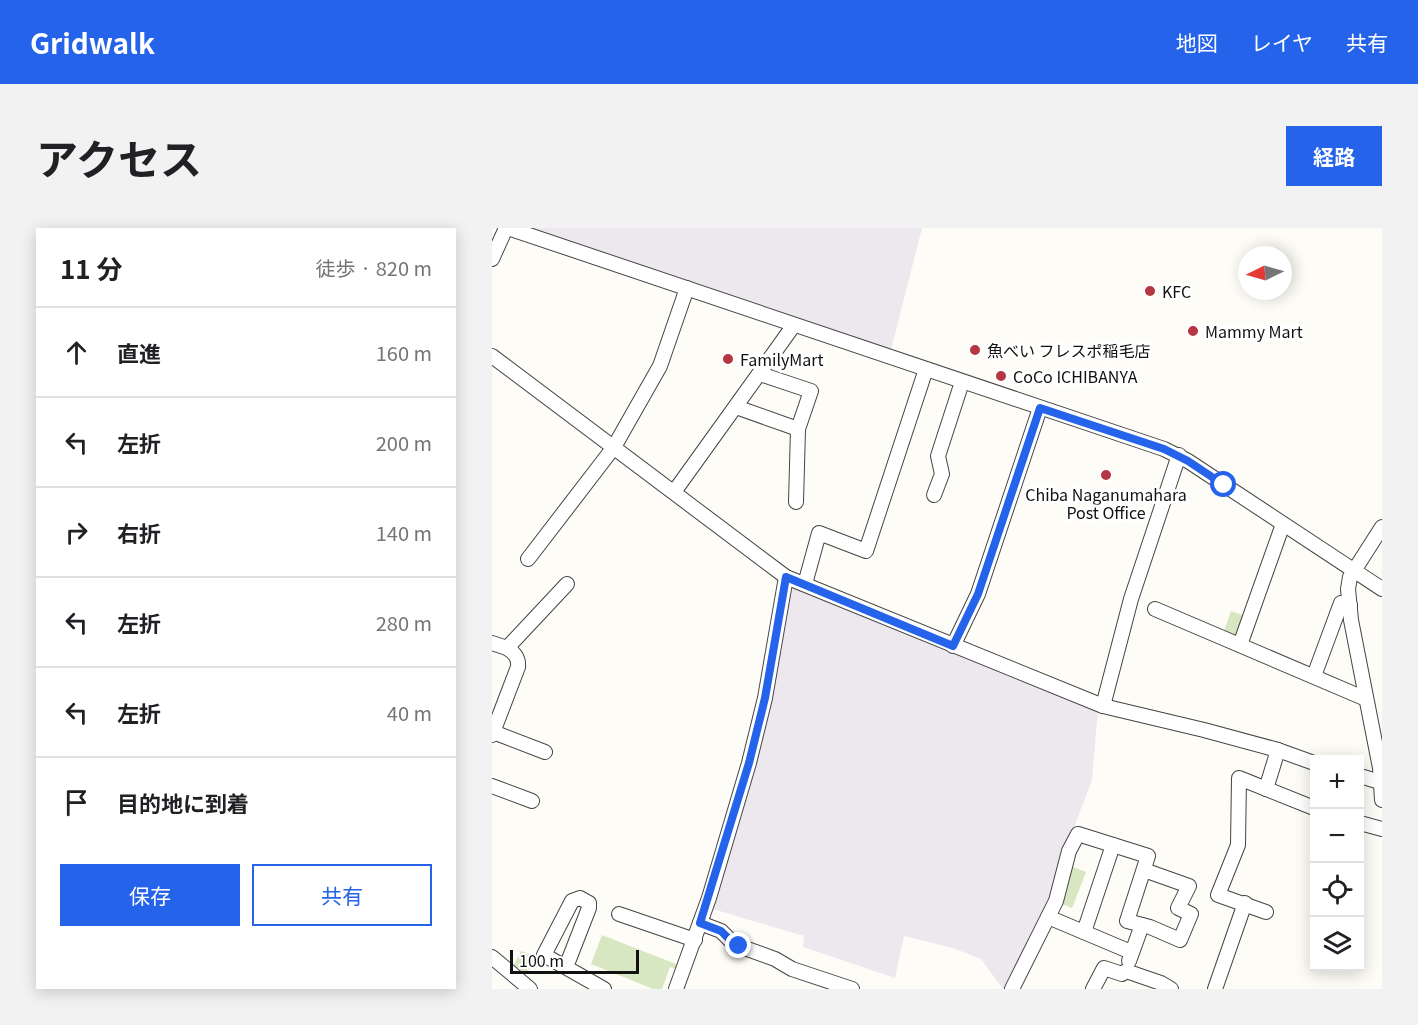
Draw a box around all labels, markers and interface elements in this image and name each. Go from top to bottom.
text: Gridwalk [30,22,155,62]
text: 地図 [1176,27,1218,57]
text: レイヤ [1251,27,1313,57]
text: 共有 [1346,27,1388,57]
text: アクセス [36,126,202,187]
button: 経路 [1286,126,1382,186]
north arrow [1238,246,1292,300]
text: 11 分 [60,249,123,286]
text: 徒歩 · 820 m [316,253,432,282]
place label: KFC [1162,279,1191,303]
marker: KFC [1143,284,1157,298]
place label: Mammy Mart [1205,319,1303,343]
marker: Mammy Mart [1186,324,1200,338]
icon: ahead [60,336,93,369]
text: 直進 [117,336,161,368]
text: 160 m [376,338,432,367]
place label: 魚べい フレスポ稲毛店 [987,338,1151,362]
marker: 魚べい フレスポ稲毛店 [968,343,982,357]
place label: FamilyMart [740,347,824,371]
marker: FamilyMart [721,352,735,366]
place label: CoCo ICHIBANYA [1013,364,1138,388]
marker: CoCo ICHIBANYA [994,369,1008,383]
icon: left [60,426,93,459]
text: 左折 [117,426,161,458]
text: 200 m [376,428,432,457]
marker: Chiba Naganumahara Post Office [1099,468,1113,482]
route start [1210,471,1236,497]
place label: Chiba Naganumahara Post Office [1025,482,1187,524]
icon: right [60,516,93,549]
text: 右折 [117,516,161,548]
text: 140 m [376,518,432,547]
icon: left [60,606,93,639]
text: 左折 [117,606,161,638]
text: 280 m [376,608,432,637]
icon: left [60,696,93,729]
text: 左折 [117,696,161,728]
text: 40 m [387,698,432,727]
map controls [1310,755,1364,971]
button: + [1310,755,1364,809]
icon: arrive [60,786,93,819]
text: 目的地に到着 [117,786,249,818]
button: − [1310,809,1364,863]
button: locate [1310,863,1364,917]
button: 保存 [60,864,240,926]
button: 共有 [252,864,432,926]
button: layers [1310,917,1364,971]
route end [725,932,751,958]
scale bar [510,947,639,974]
text: 100 m [519,948,564,972]

